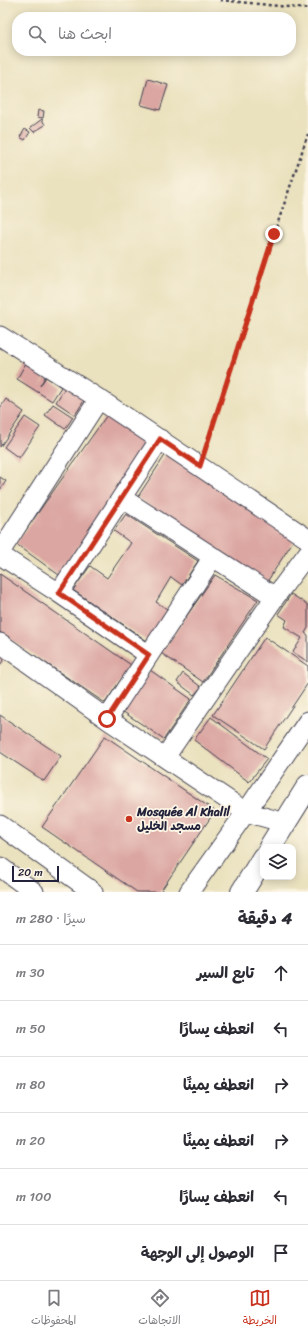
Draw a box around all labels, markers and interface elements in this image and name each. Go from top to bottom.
search box [12,12,296,56]
text: ابحث هنا [58,21,112,47]
icon: search [26,23,48,45]
route end [265,225,283,243]
route start [98,710,116,728]
place label: Mosquée Al Khalil مسجد الخليل [136,801,231,837]
marker: Mosquée Al Khalil مسجد الخليل [124,814,134,824]
map controls [260,844,296,880]
button: layers [260,844,296,880]
text: 20 m [18,863,43,882]
scale bar [12,864,59,883]
text: 4 دقيقة [238,903,292,933]
text: سيرًا · 280 m [16,907,86,930]
text: تابع السير [197,960,254,986]
text: 30 m [16,961,45,984]
icon: ahead [270,962,292,984]
text: انعطف يسارًا [179,1016,254,1042]
text: 50 m [16,1017,46,1040]
icon: left [270,1018,292,1040]
text: انعطف يمينًا [183,1072,254,1098]
text: 80 m [16,1073,45,1096]
icon: right [270,1074,292,1096]
text: انعطف يمينًا [183,1128,254,1154]
text: 20 m [16,1129,45,1152]
icon: right [270,1130,292,1152]
text: انعطف يسارًا [179,1184,254,1210]
text: 100 m [16,1185,51,1208]
icon: left [270,1186,292,1208]
text: الوصول إلى الوجهة [141,1240,254,1266]
icon: arrive [270,1242,292,1264]
tab: المحفوظات [31,1287,76,1330]
tab: الاتجاهات [138,1287,181,1330]
tab: الخريطة [243,1287,277,1330]

